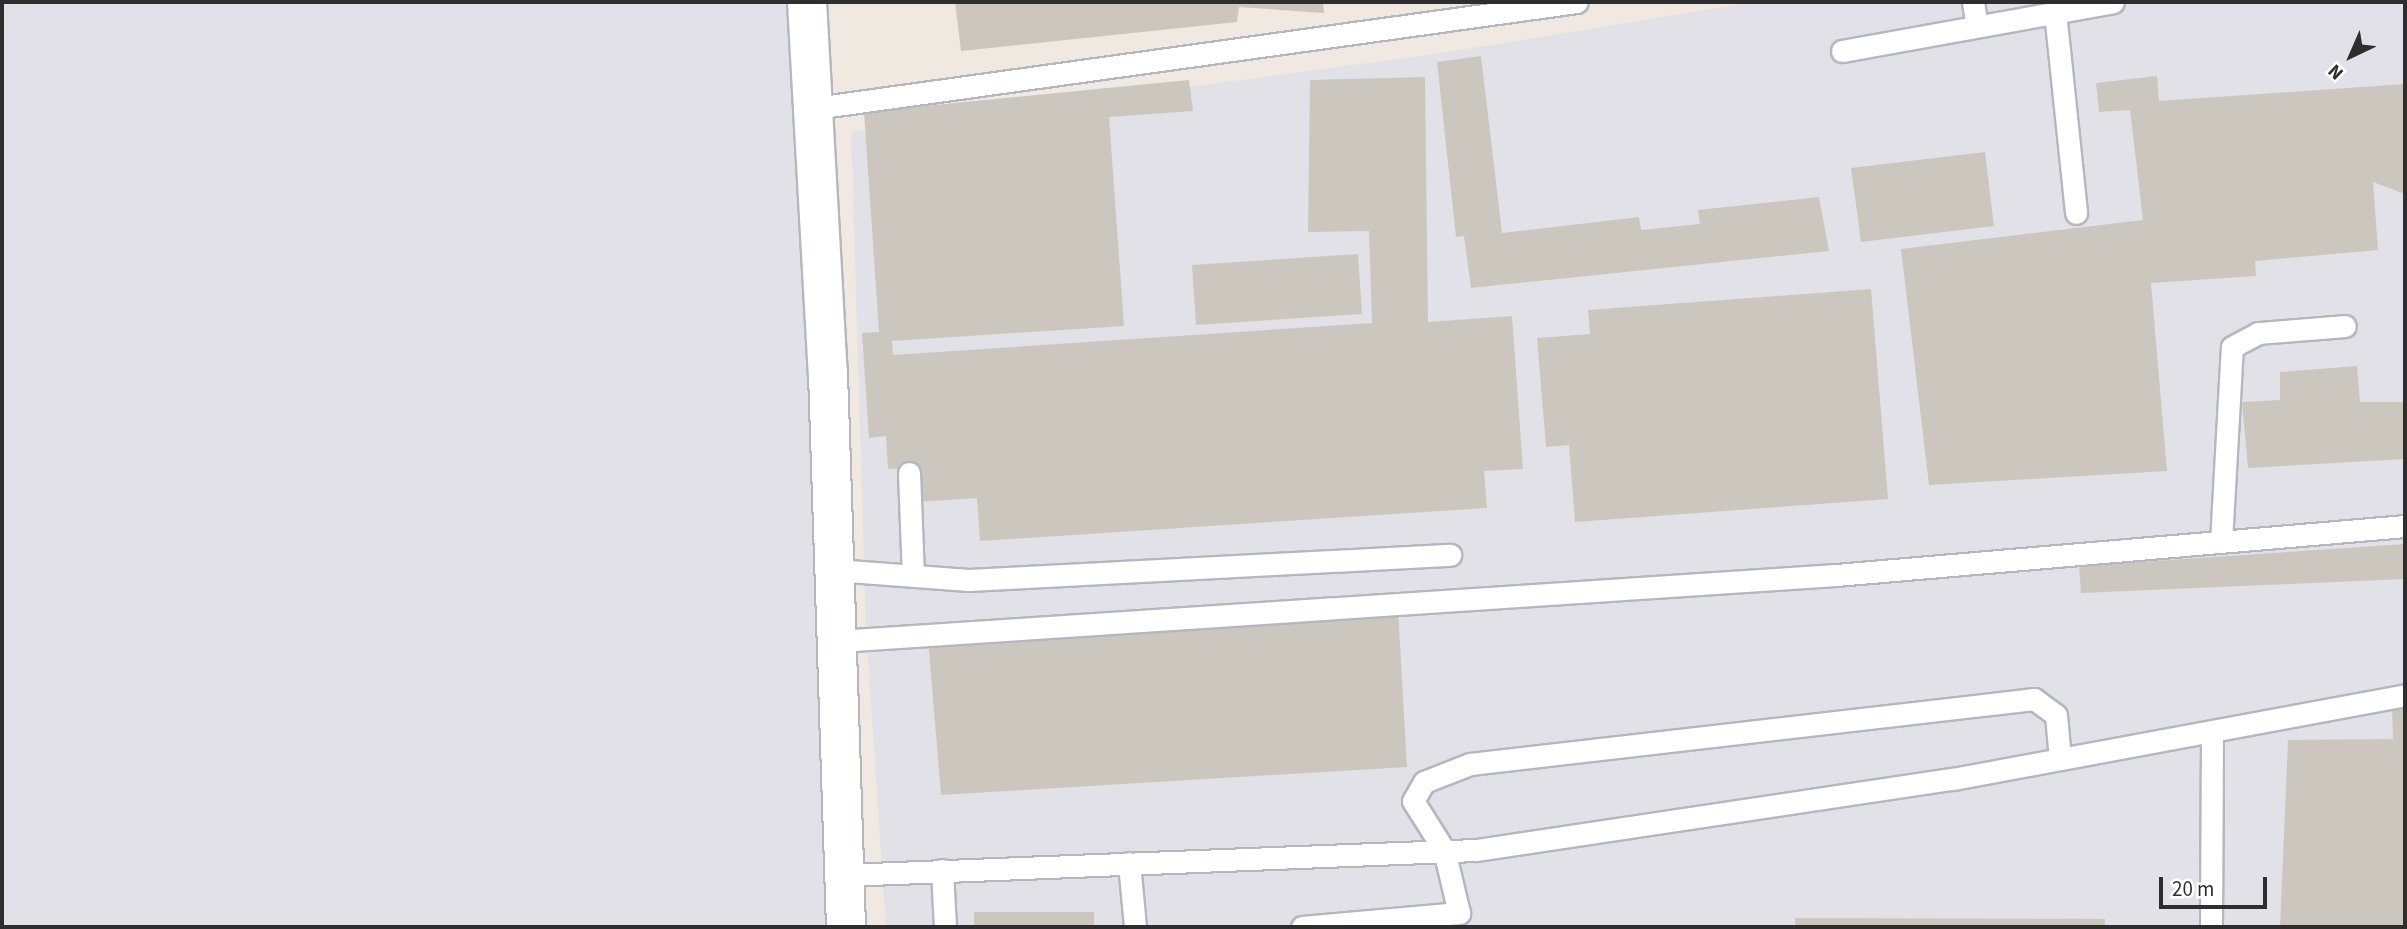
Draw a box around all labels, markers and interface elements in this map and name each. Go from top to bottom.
north arrow [2316,21,2386,91]
text: N [2322,57,2350,86]
scale bar [2162,862,2270,906]
text: 20 m [2172,874,2214,904]

